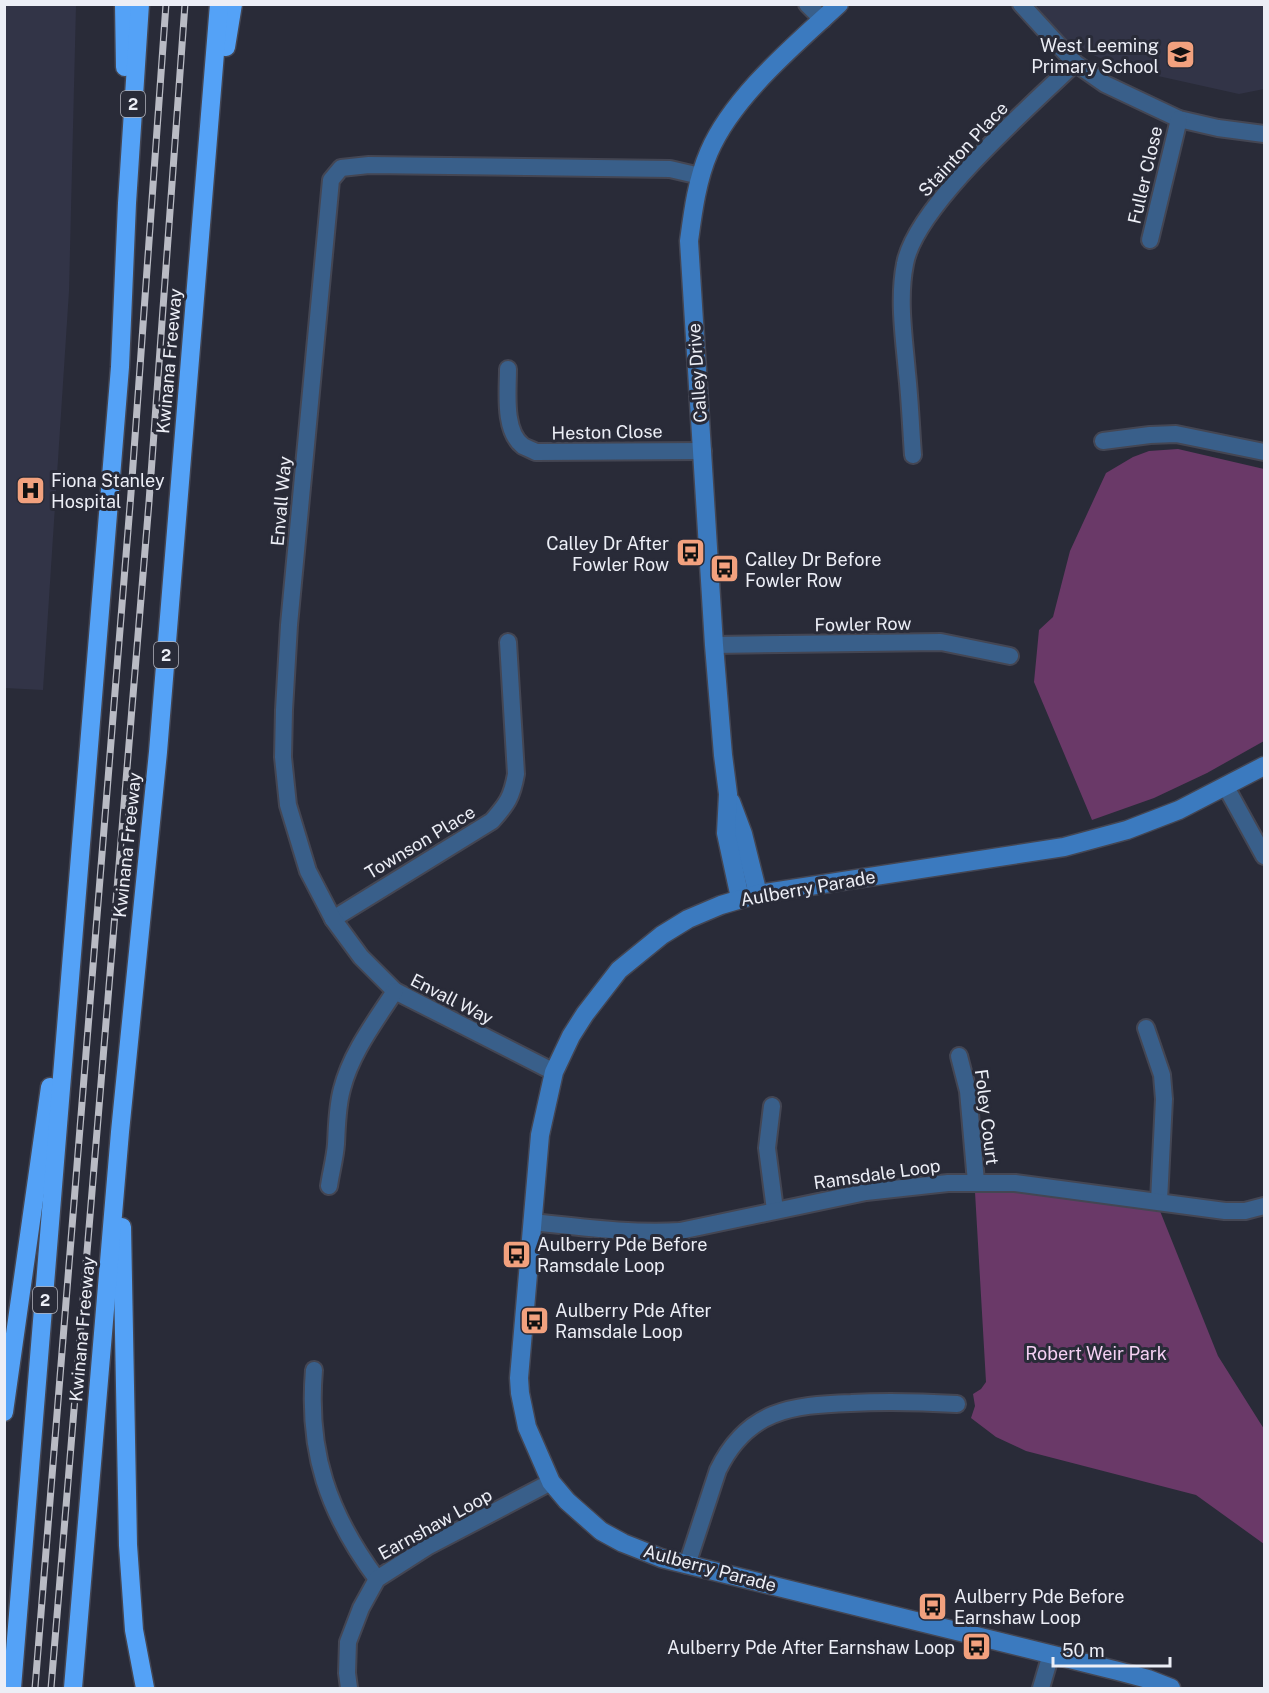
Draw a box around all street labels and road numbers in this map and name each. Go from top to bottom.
road number: 2 [121,91,145,117]
street label: Stainton Place [914,97,1012,201]
street label: Fuller Close [1124,124,1166,226]
street label: Kwinana Freeway [152,287,186,435]
street label: Calley Drive [683,323,711,423]
street label: Heston Close [551,421,663,443]
street label: Envall Way [267,455,295,547]
street label: Fowler Row [814,613,912,635]
road number: 2 [154,642,178,668]
street label: Kwinana Freeway [109,771,145,919]
street label: Townson Place [361,801,479,883]
street label: Aulberry Parade [739,866,877,910]
street label: Envall Way [407,969,497,1029]
street label: Foley Court [971,1068,1003,1166]
street label: Ramsdale Loop [812,1155,942,1193]
street label: Kwinana Freeway [65,1255,99,1403]
road number: 2 [33,1287,57,1313]
street label: Earnshaw Loop [374,1484,496,1564]
street label: Aulberry Parade [641,1540,779,1596]

